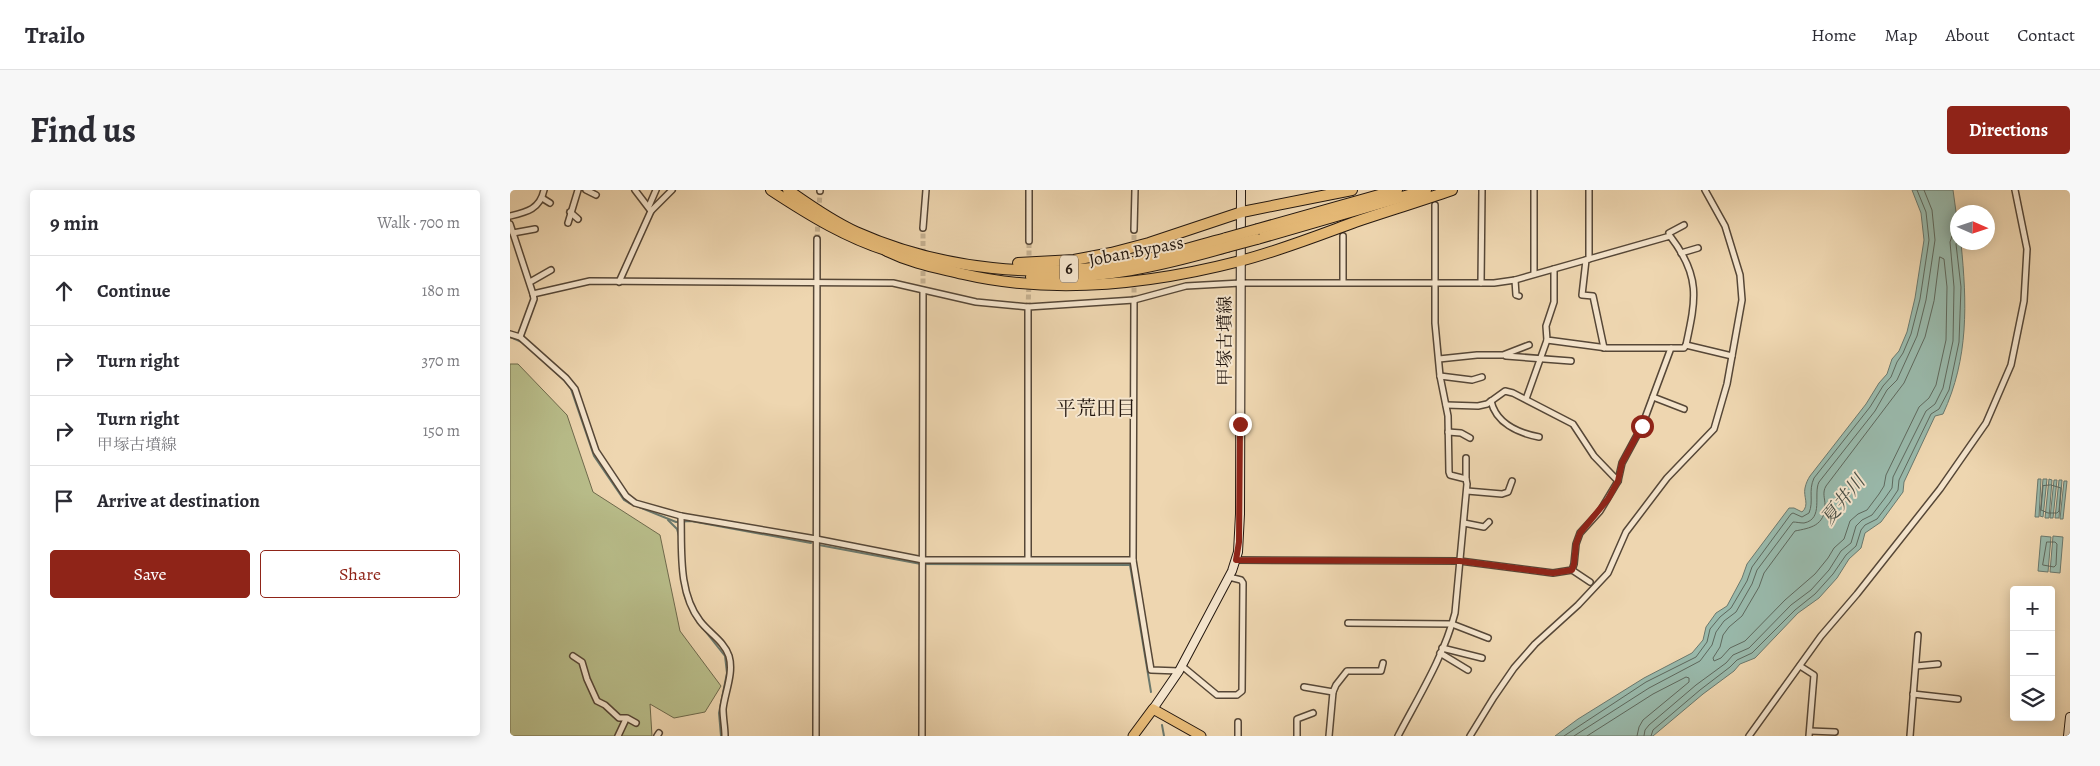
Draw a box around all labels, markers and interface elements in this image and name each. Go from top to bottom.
text: Trailo [25,19,85,51]
text: Home [1811,23,1856,47]
text: Map [1884,23,1917,47]
text: About [1945,23,1989,47]
text: Contact [2017,23,2075,47]
text: Find us [30,106,136,154]
button: Directions [1947,106,2070,154]
north arrow [1950,205,1995,250]
text: 9 min [50,209,99,237]
text: Walk · 700 m [377,212,460,234]
street label: Joban Bypass [1087,230,1185,272]
road number: 6 [1060,256,1078,282]
icon: ahead [50,277,78,305]
text: Continue [97,278,171,304]
text: 180 m [422,280,460,302]
street label: 甲塚古墳線 [1213,296,1237,386]
icon: right [50,347,78,375]
text: Turn right [97,348,179,374]
text: 370 m [422,350,460,372]
district label: 平荒田目 [1056,395,1136,422]
text: Turn right [97,406,179,432]
route end [1229,413,1252,436]
route start [1631,415,1654,438]
icon: right [50,417,78,445]
text: 150 m [423,420,460,442]
text: 甲塚古墳線 [97,434,177,456]
water label: 夏井川 [1815,468,1872,530]
icon: arrive [50,487,78,515]
text: Arrive at destination [97,488,260,514]
button: Save [50,550,250,598]
button: Share [260,550,460,598]
map controls [2010,586,2055,721]
button: + [2010,586,2055,631]
button: − [2010,631,2055,676]
button: layers [2010,676,2055,721]

